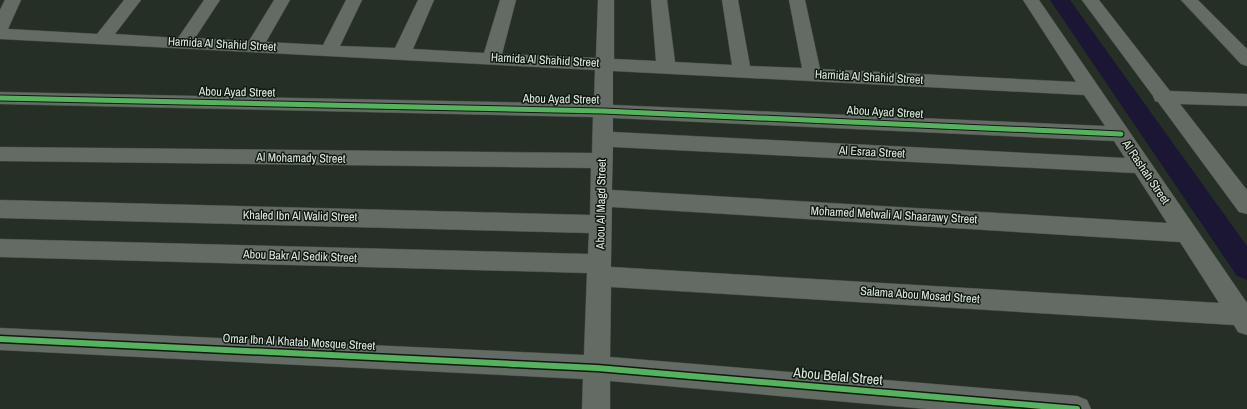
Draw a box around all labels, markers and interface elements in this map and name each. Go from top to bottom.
street label: Hamida Al Shahid Street [167,33,277,55]
street label: Hamida Al Shahid Street [490,49,600,71]
street label: Hamida Al Shahid Street [814,66,924,88]
street label: Abou Ayad Street [198,83,276,101]
street label: Abou Ayad Street [522,90,600,108]
street label: Abou Ayad Street [845,102,924,122]
street label: Al Rashah Street [1118,136,1174,208]
street label: Al Esraa Street [838,142,906,162]
street label: Al Mohamady Street [255,149,346,167]
street label: Abou Al Magd Street [592,158,610,250]
street label: Mohamed Metwali Al Shaarawy Street [810,203,978,227]
street label: Khaled Ibn Al Walid Street [243,207,358,225]
street label: Abou Bakr Al Sedik Street [242,246,357,266]
street label: Salama Abou Mosad Street [860,283,981,307]
street label: Omar Ibn Al Khatab Mosque Street [222,330,376,354]
street label: Abou Belal Street [792,363,883,389]

